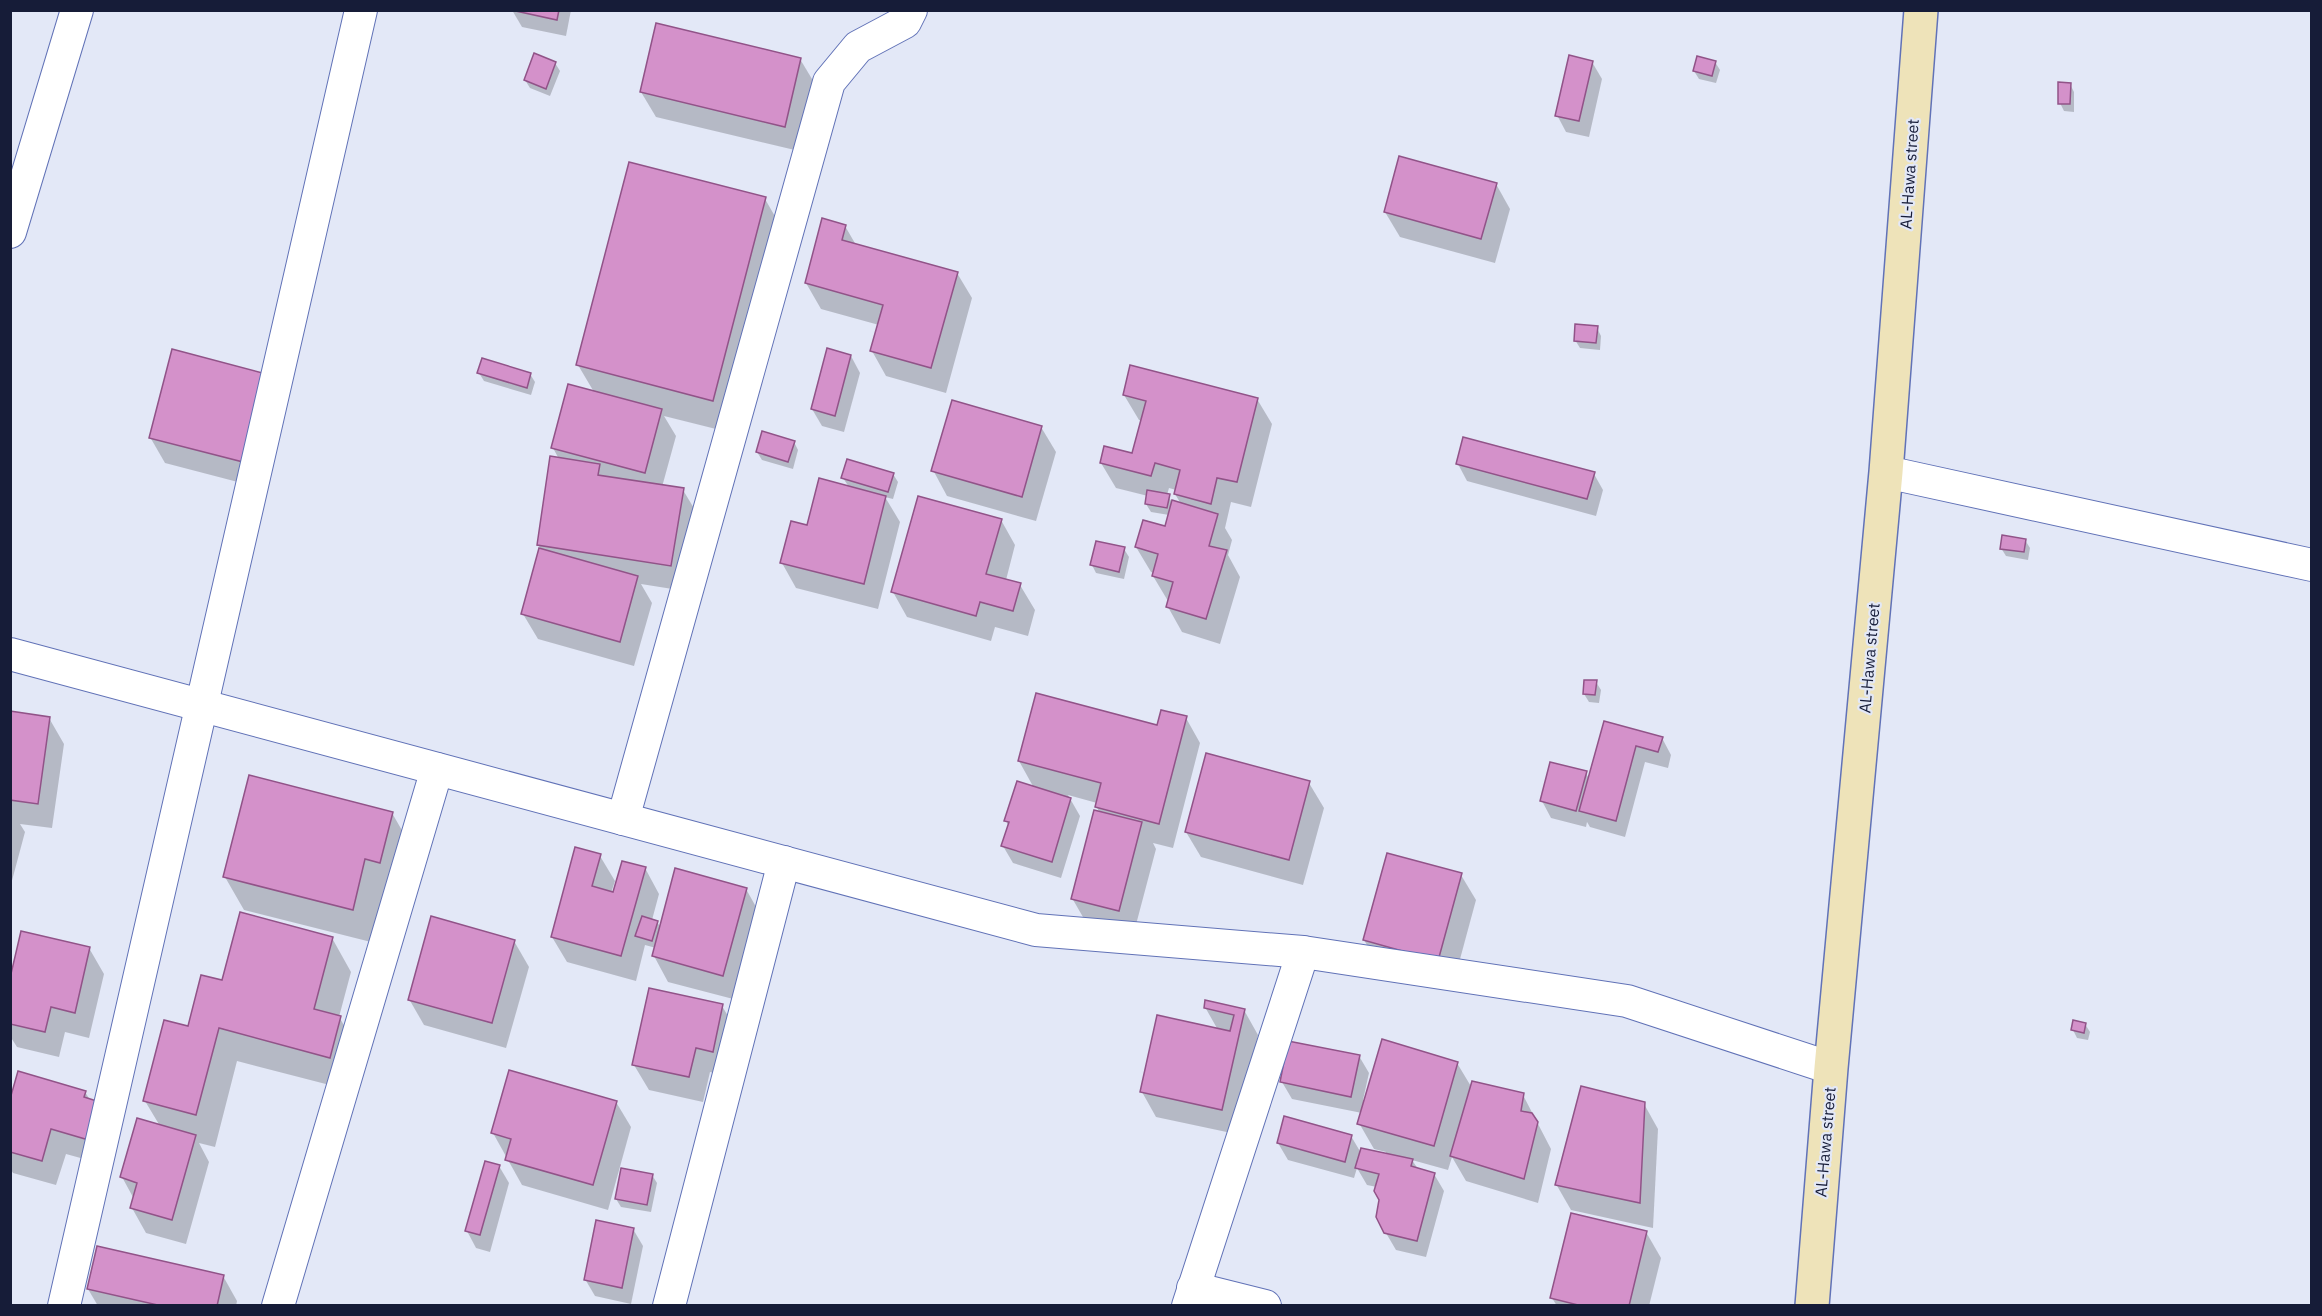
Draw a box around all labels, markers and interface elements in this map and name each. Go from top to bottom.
street label: AL-Hawa street [1895,118,1923,230]
street label: AL-Hawa street [1854,602,1884,714]
street label: AL-Hawa street [1810,1086,1840,1198]

